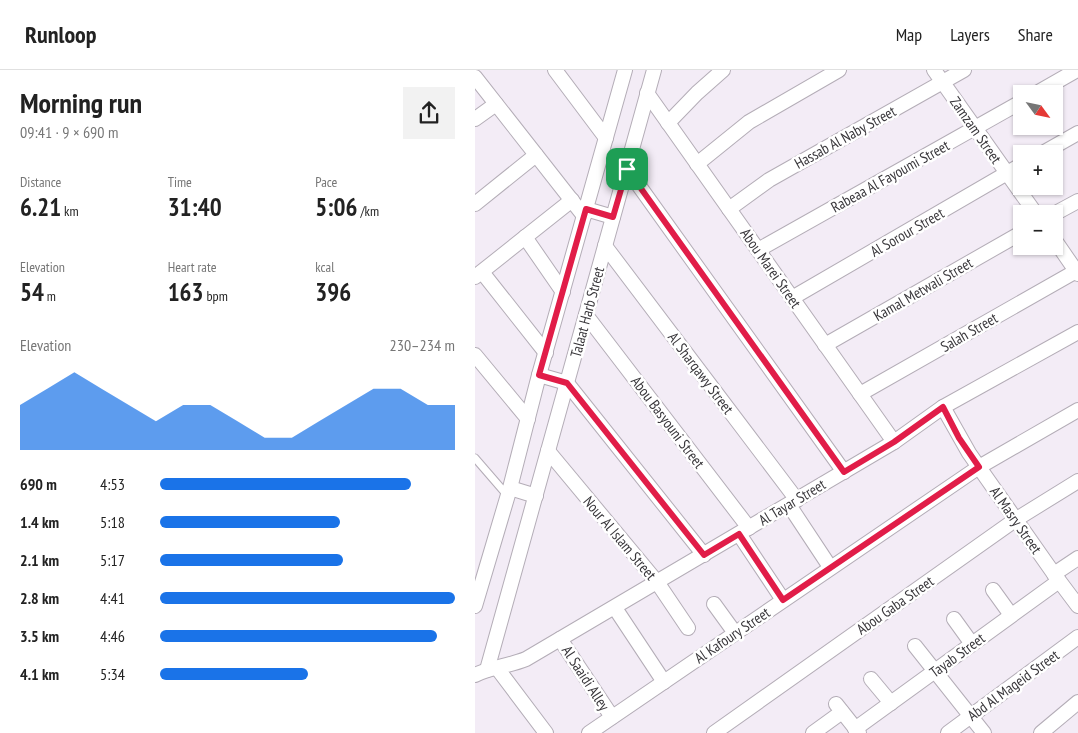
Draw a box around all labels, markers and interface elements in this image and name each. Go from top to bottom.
text: Runloop [25,19,96,50]
text: Map [896,23,922,46]
text: Layers [950,23,990,46]
text: Share [1018,23,1053,46]
text: Morning run [20,84,142,121]
north arrow [1013,85,1063,135]
map controls [1013,85,1063,255]
button: share [403,87,455,139]
street label: Zamzam Street [946,93,1006,167]
street label: Hassab Al Naby Street [791,101,899,173]
text: 09:41 · 9 × 690 m [20,122,118,142]
street label: Rabeaa Al Fayoumi Street [827,136,953,216]
button: + [1013,145,1063,195]
pin [606,148,648,190]
icon: arrive [613,155,641,183]
text: Distance [20,173,61,191]
text: Time [168,173,192,191]
text: Pace [315,173,337,191]
text: 6.21 [20,191,61,223]
text: 31:40 [168,191,222,223]
text: 5:06 [315,191,357,223]
text: km [61,202,79,220]
text: /km [357,202,379,220]
street label: Al Sorour Street [867,203,947,261]
button: − [1013,205,1063,255]
street label: Abou Marei Street [737,224,805,312]
street label: Kamal Metwali Street [870,253,976,325]
text: Elevation [20,258,65,276]
text: Heart rate [168,258,217,276]
text: kcal [315,258,334,276]
street label: Talaat Harb Street [566,265,608,359]
text: 54 [20,276,44,308]
text: 163 [168,276,204,308]
text: 396 [315,276,351,308]
text: m [44,287,56,305]
text: bpm [204,287,228,305]
street label: Salah Street [937,308,1001,356]
street label: Al Sharqawy Street [664,328,738,418]
text: Elevation [20,335,71,355]
text: 230–234 m [390,335,455,355]
street label: Abou Basyouni Street [627,372,709,472]
text: 690 m [20,474,57,494]
text: 4:53 [100,474,125,494]
street label: Al Tayar Street [755,475,829,529]
street label: Al Masry Street [986,483,1046,557]
street label: Nour Al Islam Street [579,492,661,584]
text: 1.4 km [20,512,59,532]
text: 5:18 [100,512,125,532]
text: 2.1 km [20,550,59,570]
text: 5:17 [100,550,125,570]
street label: Abou Gaba Street [853,571,937,639]
text: 2.8 km [20,588,59,608]
text: 4:41 [100,588,125,608]
street label: Al Kafoury Street [691,603,773,667]
text: 3.5 km [20,626,59,646]
text: 4:46 [100,626,125,646]
street label: Tayab Street [926,629,988,681]
street label: Al Saaidi Alley [558,642,614,714]
street label: Abd Al Mageid Street [963,645,1063,725]
text: 4.1 km [20,664,59,684]
text: 5:34 [100,664,125,684]

